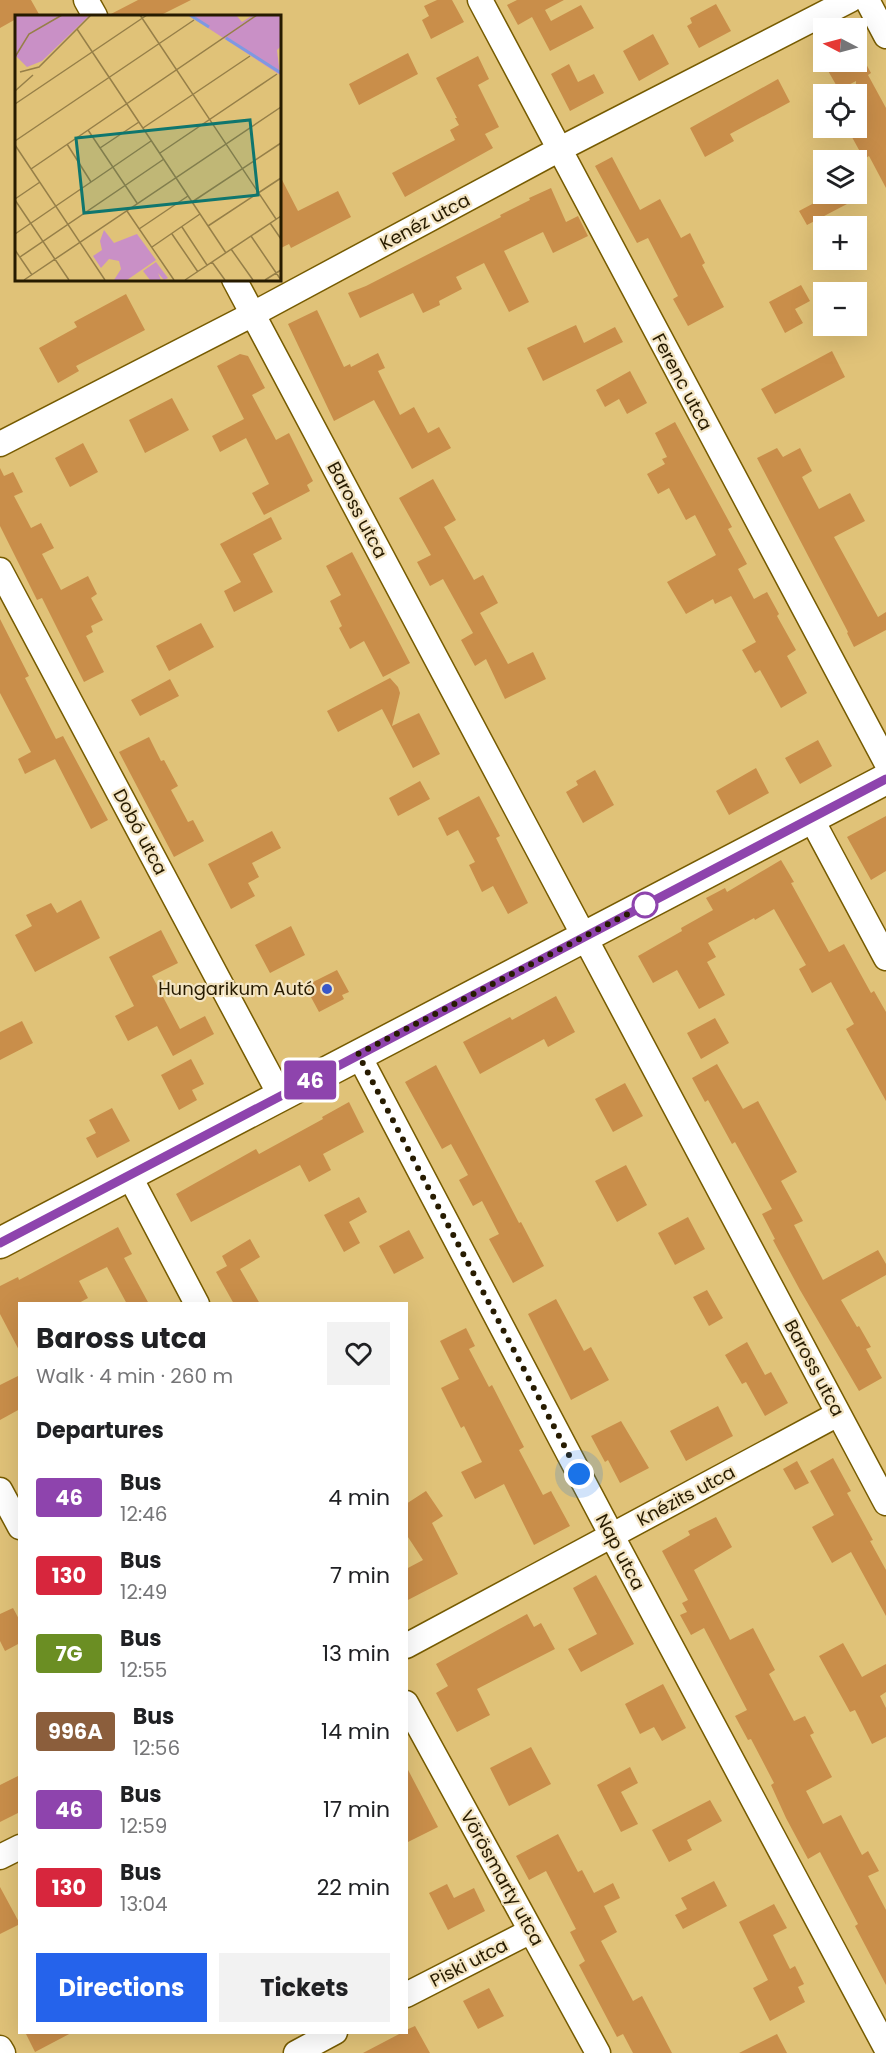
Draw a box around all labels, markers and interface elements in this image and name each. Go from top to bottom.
inset map [15,15,280,280]
north arrow [813,18,867,72]
map controls [813,18,867,336]
button: locate [813,84,867,138]
button: layers [813,150,867,204]
street label: Kenéz utca [375,187,474,256]
button: + [813,216,867,270]
button: − [813,282,867,336]
street label: Ferenc utca [646,329,718,435]
street label: Baross utca [321,457,393,563]
street label: Dobó utca [107,784,174,879]
unlabelled marker [632,892,658,918]
place label: Hungarikum Autó [158,976,315,1001]
marker: Hungarikum Autó [320,982,334,996]
line badge: 46 [283,1060,337,1100]
text: 46 [296,1066,324,1095]
street label: Baross utca [778,1315,850,1421]
text: Baross utca [36,1319,207,1358]
button: heart [327,1322,390,1385]
text: Walk · 4 min · 260 m [36,1362,233,1390]
text: Departures [36,1415,164,1446]
your location [564,1459,594,1489]
street label: Knézits utca [632,1459,739,1532]
text: Bus [120,1467,162,1498]
text: 4 min [328,1482,390,1513]
text: 46 [55,1483,83,1512]
text: 12:46 [120,1500,167,1528]
street label: Nap utca [590,1509,651,1594]
text: Bus [120,1545,162,1576]
text: 7 min [330,1560,390,1591]
text: 130 [52,1561,86,1590]
text: 12:49 [120,1578,167,1606]
text: Bus [120,1623,162,1654]
text: 13 min [322,1638,390,1669]
text: 7G [55,1639,83,1668]
text: 12:55 [120,1656,167,1684]
text: Bus [133,1701,174,1732]
text: 14 min [321,1716,390,1747]
text: 996A [48,1717,103,1746]
text: 12:56 [133,1734,180,1762]
text: Bus [120,1779,162,1810]
text: 17 min [323,1794,390,1825]
text: 46 [55,1795,83,1824]
street label: Vörösmarty utca [455,1805,550,1950]
text: 12:59 [120,1812,167,1840]
text: Bus [120,1857,162,1888]
text: 22 min [317,1872,390,1903]
text: 130 [52,1873,86,1902]
text: 13:04 [120,1890,168,1918]
street label: Piski utca [426,1932,512,1993]
button: Directions [36,1953,207,2022]
button: Tickets [219,1953,390,2022]

